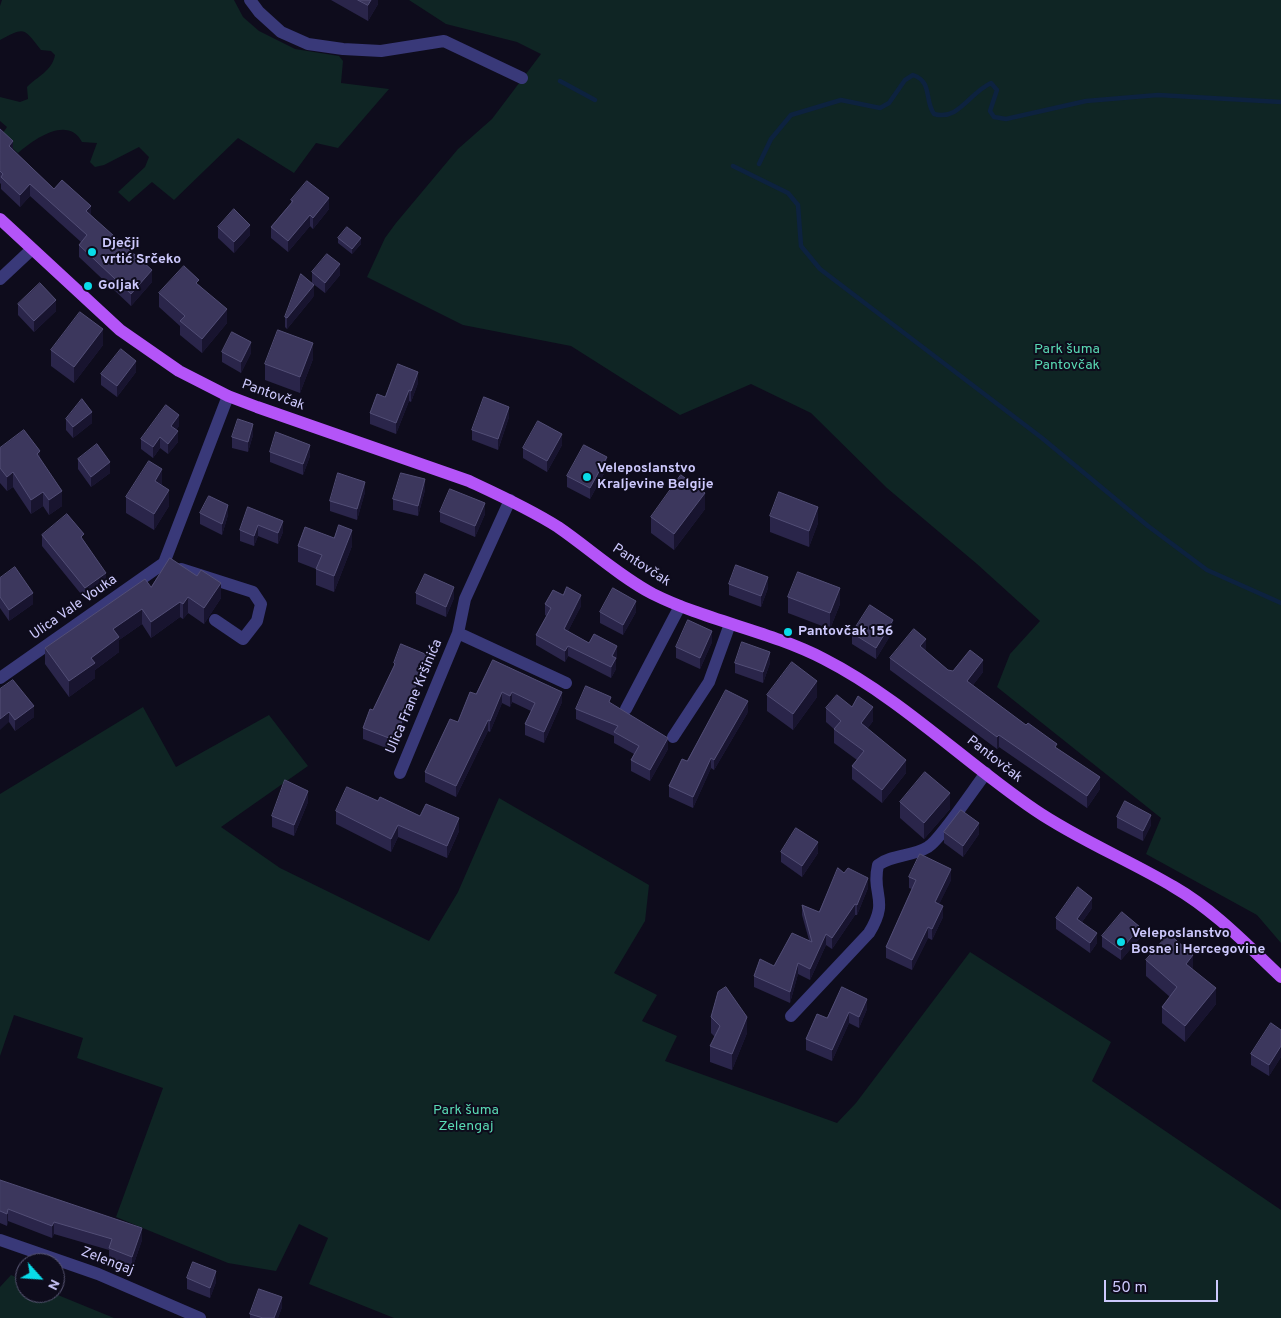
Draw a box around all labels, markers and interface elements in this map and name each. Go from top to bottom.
place label: Dječji vrtić Srčeko [102,236,181,268]
marker: Dječji vrtić Srčeko [86,246,98,258]
place label: Goljak [98,278,140,294]
marker: Goljak [82,280,94,292]
park label: Park šuma Pantovčak [1034,342,1100,374]
street label: Pantovčak [239,377,307,415]
place label: Veleposlanstvo Kraljevine Belgije [597,461,714,494]
marker: Veleposlanstvo Kraljevine Belgije [581,471,593,483]
street label: Pantovčak [609,541,673,591]
street label: Ulica Vale Vouka [27,572,121,644]
place label: Pantovčak 156 [798,624,893,640]
marker: Pantovčak 156 [782,626,794,638]
street label: Ulica Frane Kršinića [383,637,447,757]
street label: Pantovčak [963,733,1025,787]
place label: Veleposlanstvo Bosne i Hercegovine [1131,926,1265,959]
marker: Veleposlanstvo Bosne i Hercegovine [1115,936,1127,948]
park label: Park šuma Zelengaj [433,1103,499,1136]
street label: Zelengaj [78,1244,136,1280]
north arrow [15,1253,65,1303]
scale bar [1106,1270,1220,1302]
text: N [43,1276,63,1293]
text: 50 m [1112,1279,1147,1298]

